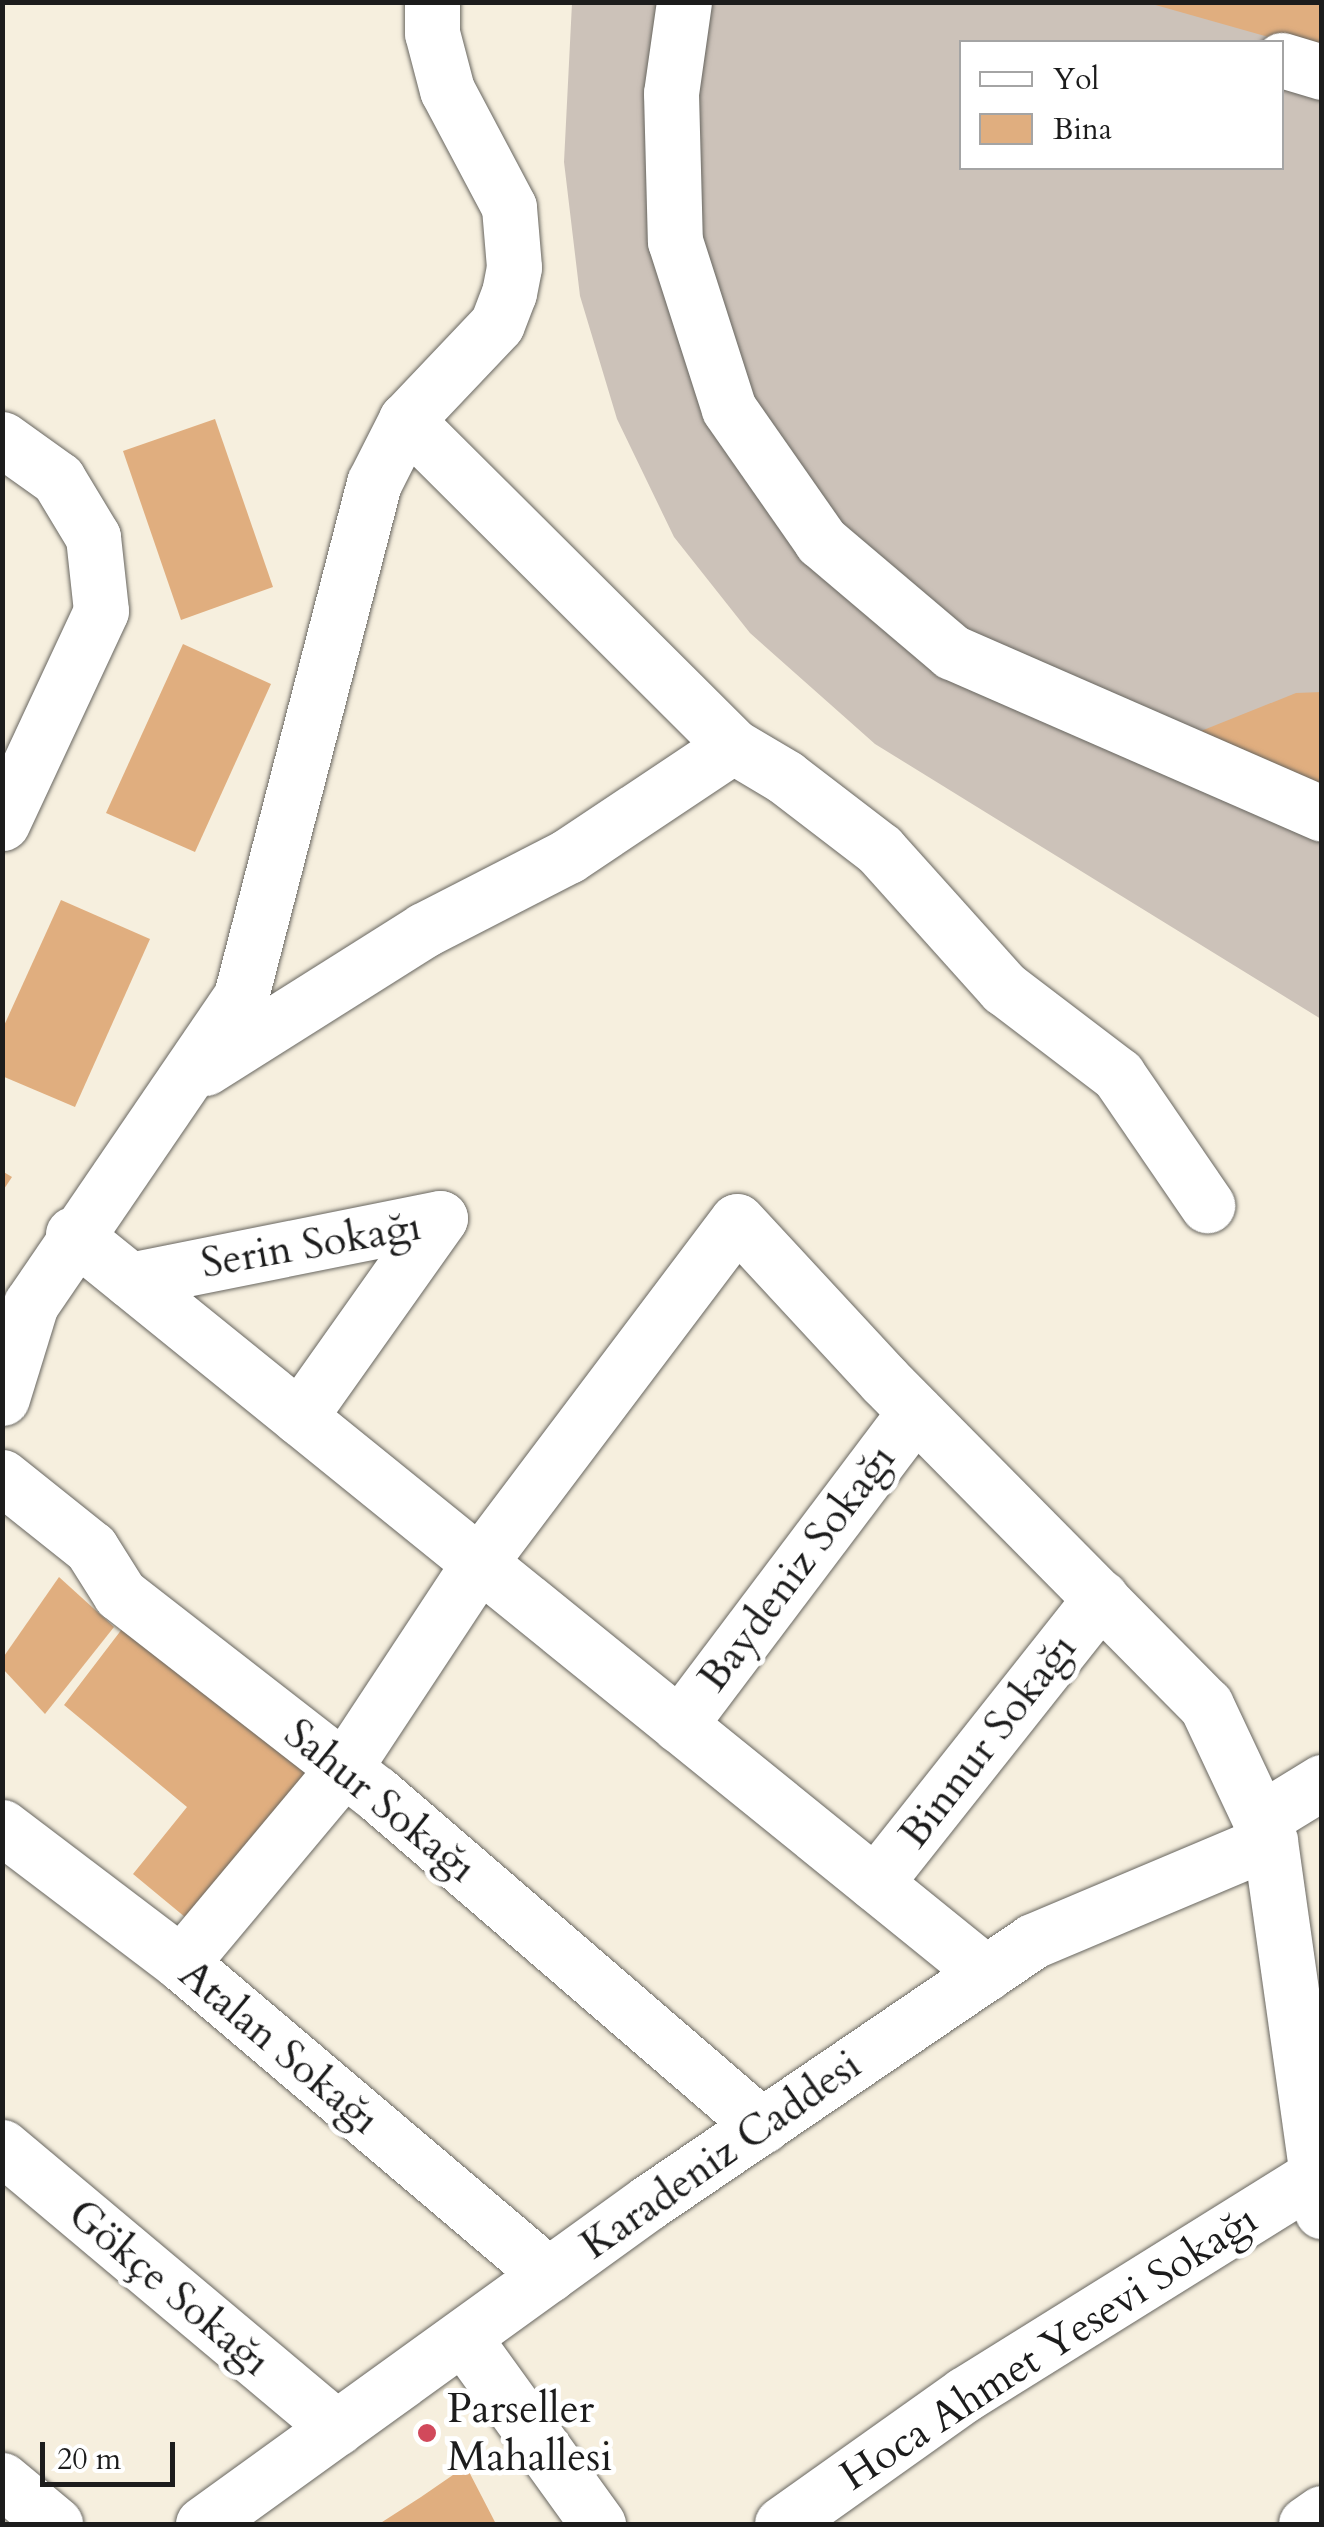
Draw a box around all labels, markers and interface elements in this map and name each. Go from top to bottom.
legend [959,40,1284,170]
text: Yol [1053,59,1099,100]
text: Bina [1053,109,1112,150]
street label: Serin Sokağı [197,1201,425,1289]
street label: Baydeniz Sokağı [688,1435,906,1701]
street label: Binnur Sokağı [889,1624,1087,1858]
street label: Sahur Sokağı [274,1709,486,1893]
street label: Atalan Sokağı [169,1949,389,2145]
street label: Karadeniz Caddesi [571,2040,871,2270]
street label: Gökçe Sokağı [58,2189,280,2387]
street label: Hoca Ahmet Yesevi Sokağı [831,2195,1267,2501]
place label: Parseller Mahallesi [447,2384,612,2482]
scale bar [45,2422,180,2484]
marker: Parseller Mahallesi [416,2422,438,2444]
text: 20 m [57,2439,121,2480]

